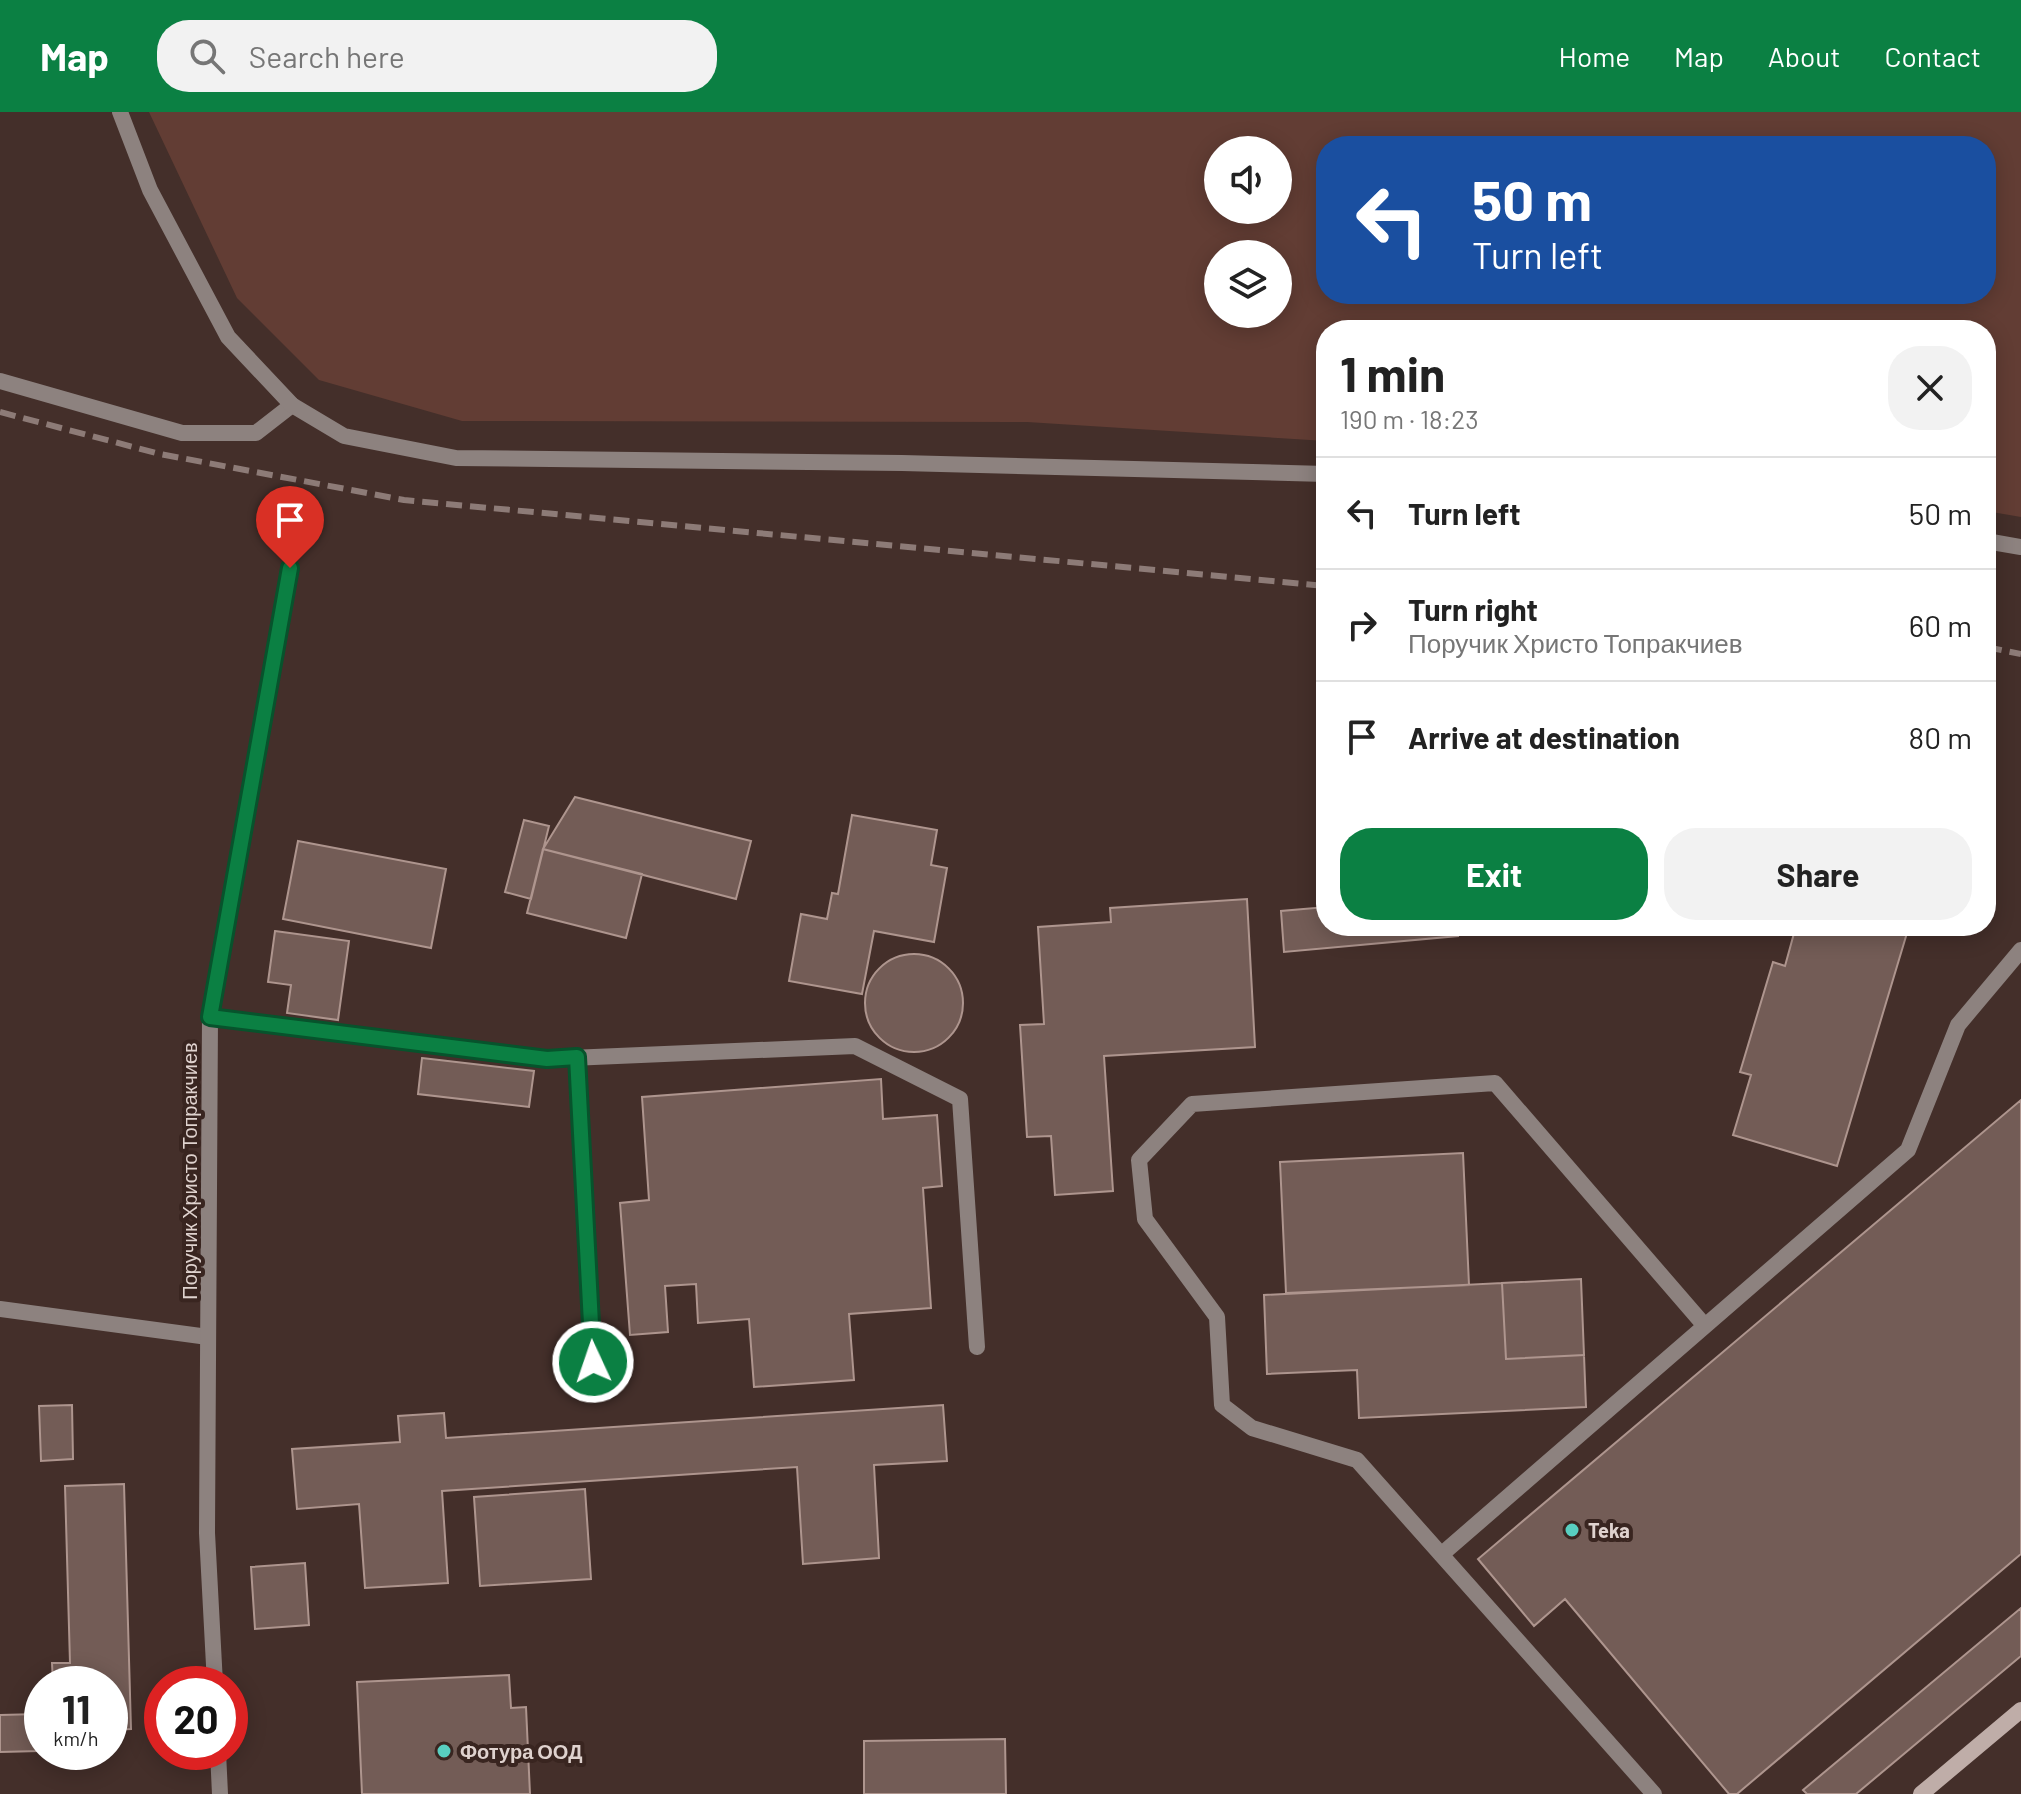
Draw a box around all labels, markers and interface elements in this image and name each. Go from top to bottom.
search box [157,20,717,92]
text: Map [40,33,109,79]
icon: search [185,34,229,78]
text: Search here [249,38,405,74]
text: Home [1559,39,1630,73]
text: Map [1674,39,1724,73]
text: About [1768,39,1840,73]
text: Contact [1884,39,1981,73]
map controls [1204,136,1292,328]
button: sound [1204,136,1292,224]
text: 50 m [1472,165,1592,232]
icon: left [1340,168,1444,272]
text: Turn left [1472,233,1603,276]
button: layers [1204,240,1292,328]
text: 1 min [1340,344,1445,402]
button: close [1888,346,1972,430]
text: 190 m · 18:23 [1340,403,1479,434]
pin [256,486,324,568]
icon: left [1340,491,1384,535]
text: Turn left [1408,495,1521,531]
text: 50 m [1909,495,1972,531]
icon: arrive [268,498,312,542]
text: Turn right [1408,591,1538,627]
icon: right [1340,603,1384,647]
text: 60 m [1909,607,1972,643]
text: Поручик Христо Топракчиев [1408,627,1743,658]
icon: arrive [1340,715,1384,759]
text: Arrive at destination [1408,719,1680,755]
text: 80 m [1909,719,1972,755]
button: Exit [1340,828,1648,920]
button: Share [1664,828,1972,920]
street label: Поручик Христо Топракчиев [177,1042,201,1300]
position arrow [551,1320,635,1404]
place label: Teka [1588,1518,1630,1542]
marker: Teka [1563,1521,1581,1539]
speed limit sign: 20 [144,1666,248,1770]
text: 11 [62,1684,90,1732]
text: km/h [53,1726,99,1750]
place label: Фотура ООД [460,1739,582,1763]
marker: Фотура ООД [435,1742,453,1760]

